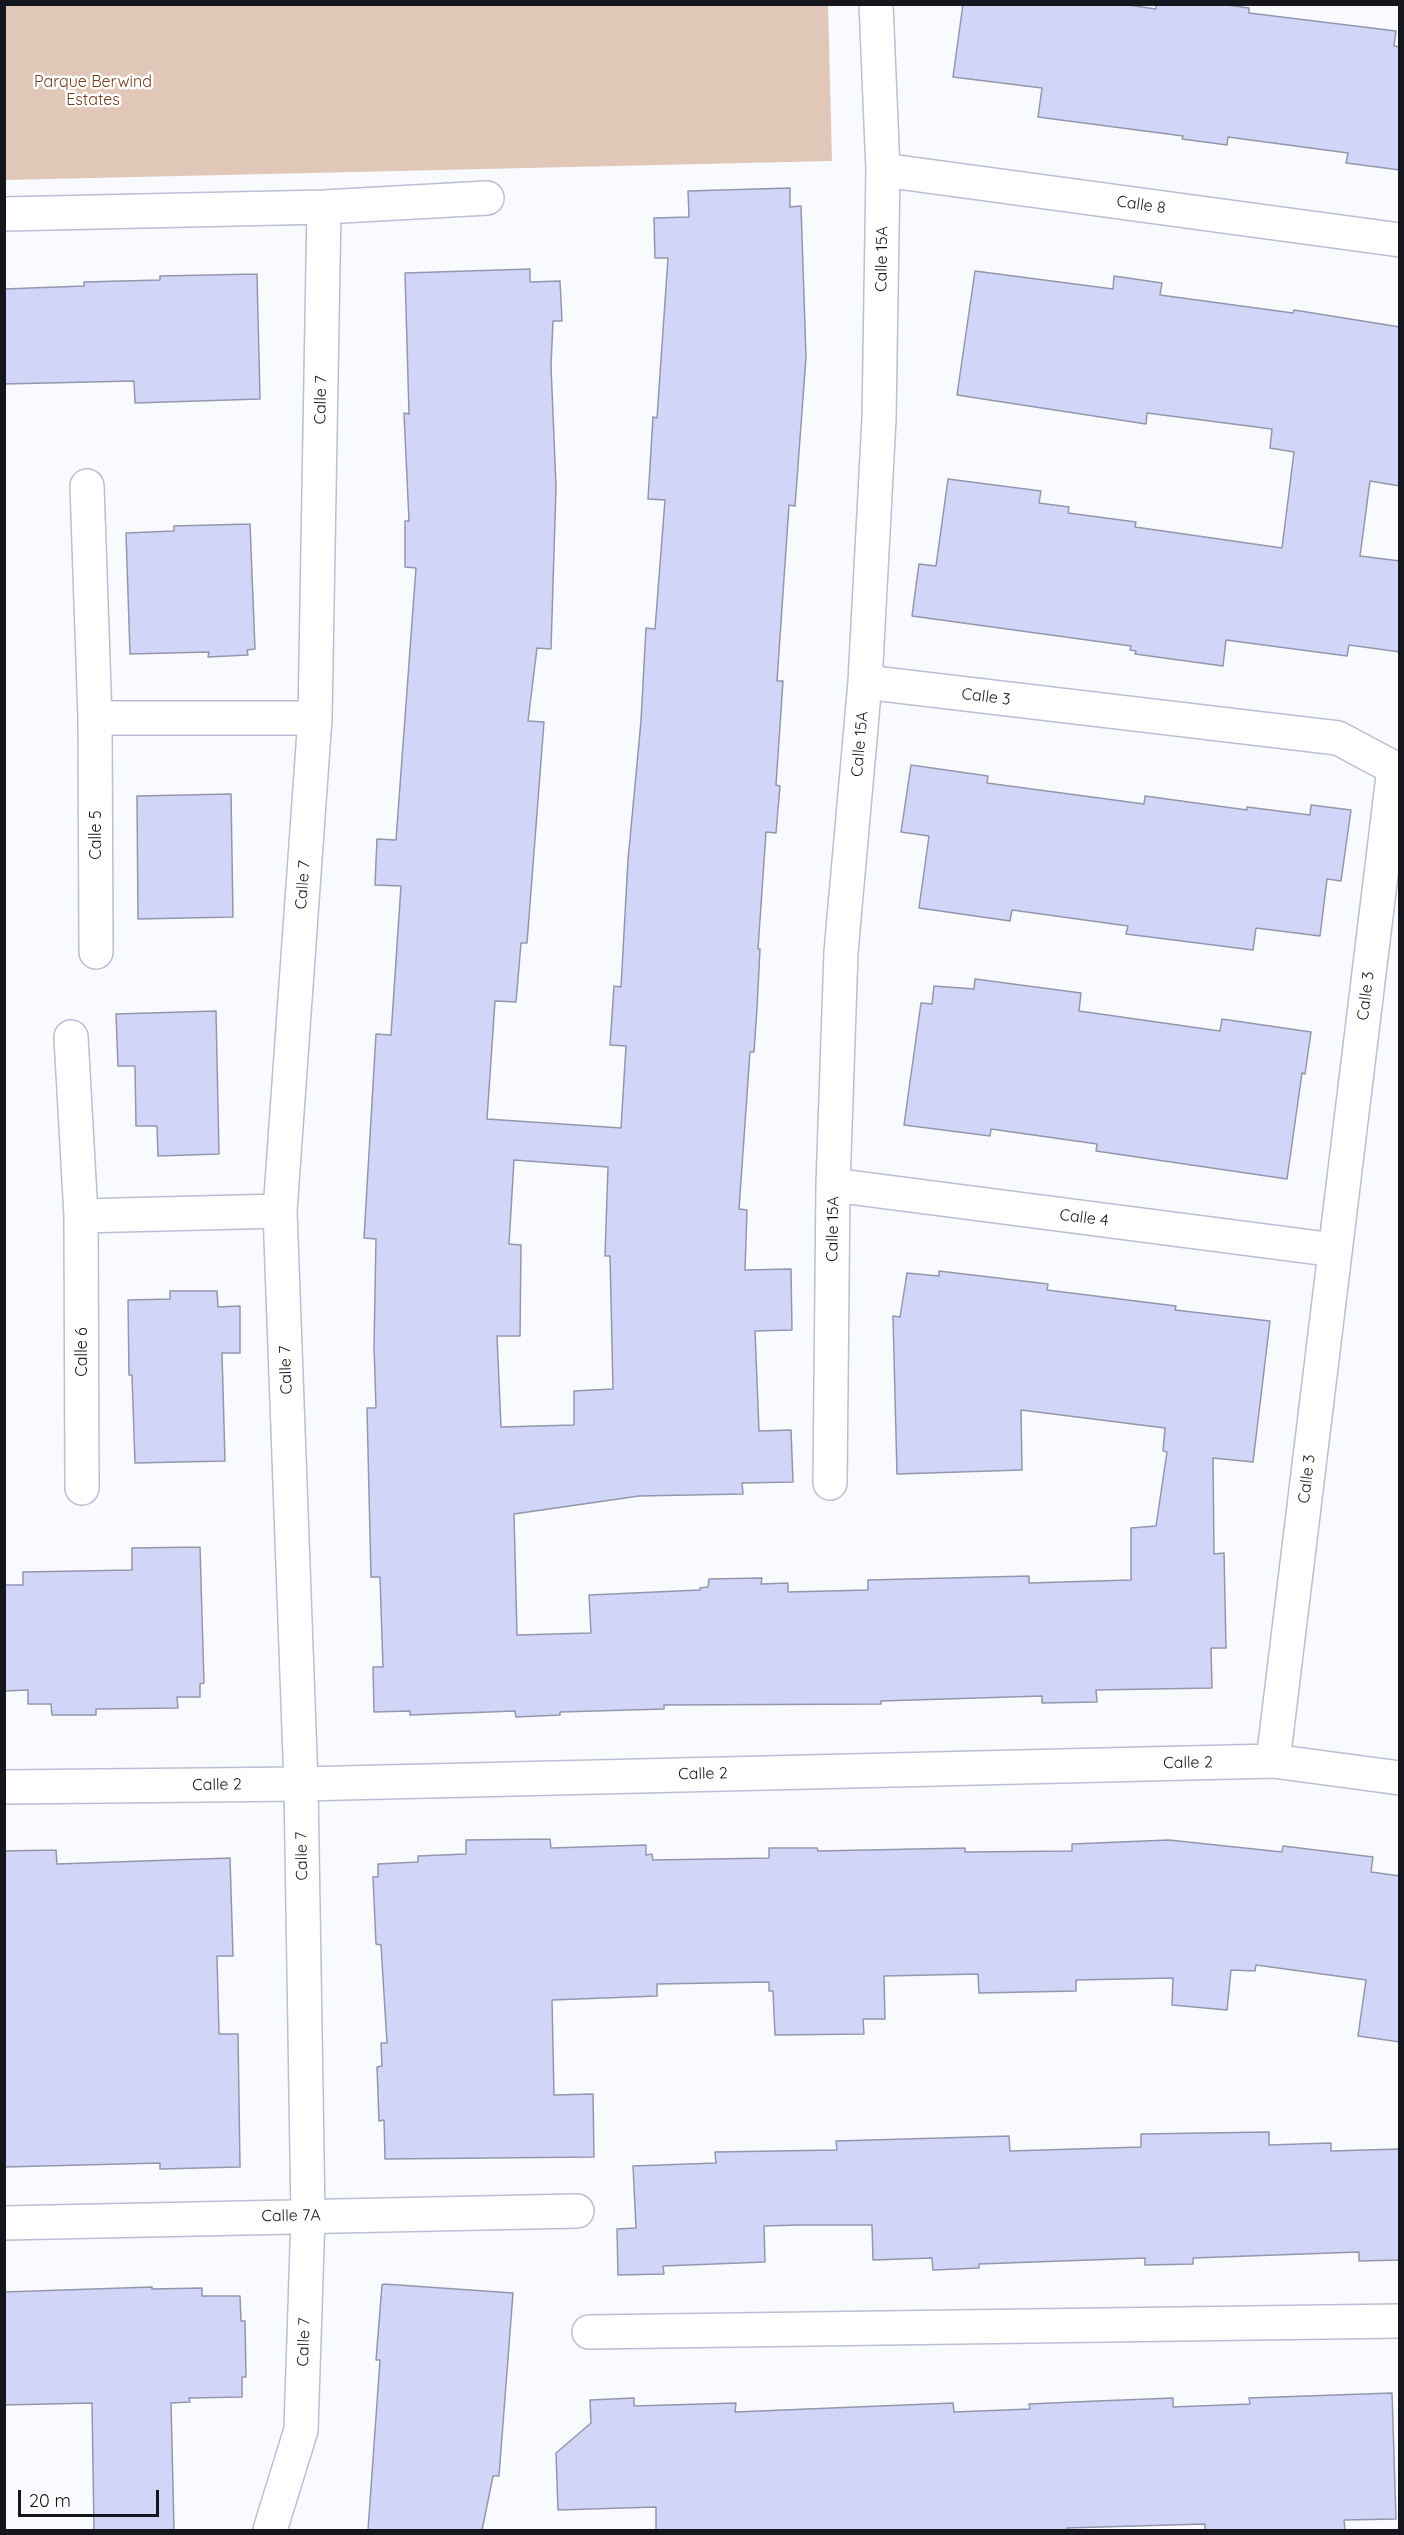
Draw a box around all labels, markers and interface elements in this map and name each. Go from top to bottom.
park label: Parque Berwind Estates [34,72,152,110]
street label: Calle 8 [1115,192,1167,218]
street label: Calle 15A [872,226,892,292]
street label: Calle 7 [311,375,331,425]
street label: Calle 3 [960,684,1012,710]
street label: Calle 15A [848,710,872,778]
street label: Calle 5 [86,810,106,860]
street label: Calle 7 [292,860,314,910]
street label: Calle 3 [1353,970,1379,1022]
street label: Calle 15A [823,1196,843,1262]
street label: Calle 4 [1058,1205,1110,1231]
street label: Calle 6 [72,1327,92,1377]
street label: Calle 7 [276,1345,296,1395]
street label: Calle 3 [1294,1453,1320,1505]
street label: Calle 2 [1163,1753,1213,1773]
street label: Calle 2 [678,1764,728,1784]
street label: Calle 2 [192,1775,242,1795]
street label: Calle 7 [292,1831,312,1881]
street label: Calle 7A [261,2206,321,2226]
street label: Calle 7 [294,2317,314,2367]
scale bar [21,2478,162,2516]
text: 20 m [29,2489,71,2512]

